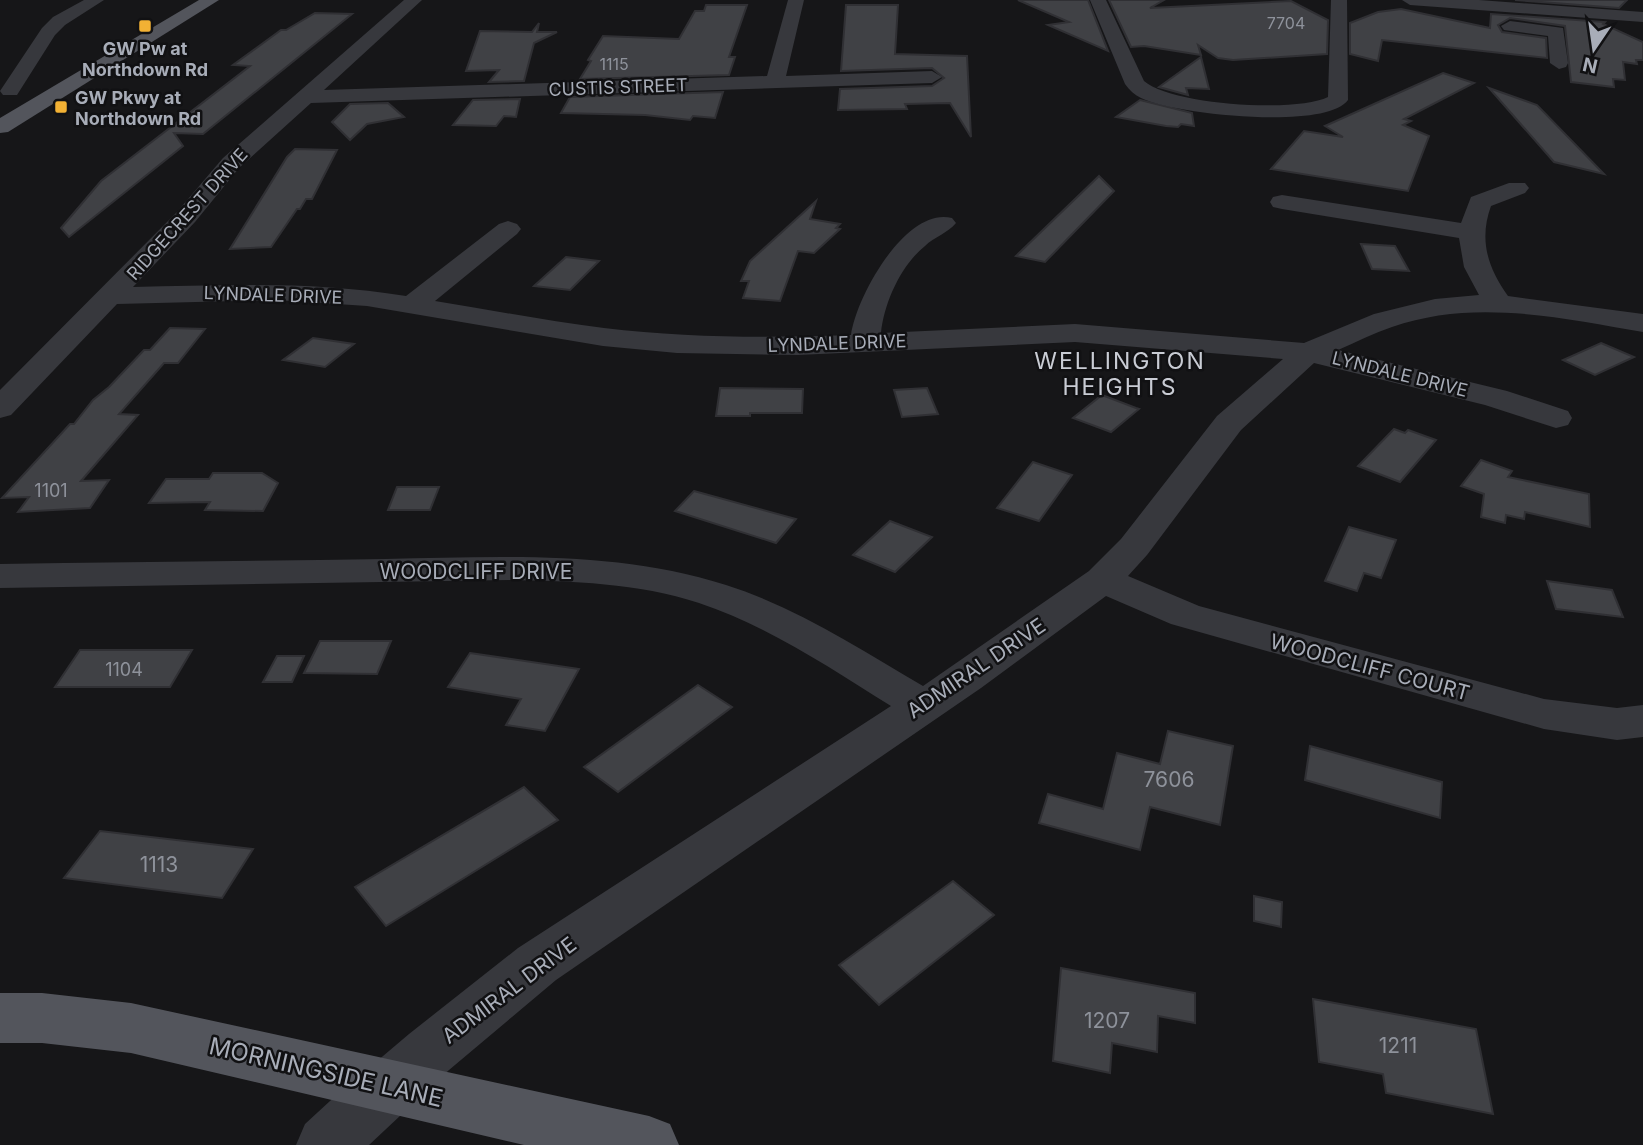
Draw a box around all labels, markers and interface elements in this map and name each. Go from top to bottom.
house number: 7704 [1267,13,1305,33]
north arrow [1559,14,1629,84]
marker: GW Pw at Northdown Rd [137,18,153,34]
place label: GW Pw at Northdown Rd [82,38,208,80]
text: N [1581,52,1600,78]
house number: 1115 [599,54,629,74]
street label: CUSTIS STREET [548,74,688,100]
place label: GW Pkwy at Northdown Rd [75,87,201,129]
marker: GW Pkwy at Northdown Rd [53,99,69,115]
street label: RIDGECREST DRIVE [122,144,252,284]
street label: LYNDALE DRIVE [203,282,343,308]
street label: LYNDALE DRIVE [767,330,907,356]
district label: WELLINGTON HEIGHTS [1034,347,1206,401]
street label: LYNDALE DRIVE [1330,347,1470,401]
house number: 1101 [34,480,68,501]
street label: WOODCLIFF DRIVE [380,559,572,584]
street label: ADMIRAL DRIVE [902,612,1050,724]
street label: WOODCLIFF COURT [1267,628,1473,706]
house number: 1104 [105,659,143,680]
house number: 7606 [1144,767,1194,792]
house number: 1113 [140,852,178,877]
street label: ADMIRAL DRIVE [437,931,581,1049]
house number: 1207 [1084,1008,1130,1033]
street label: MORNINGSIDE LANE [206,1031,446,1113]
house number: 1211 [1379,1033,1417,1058]

